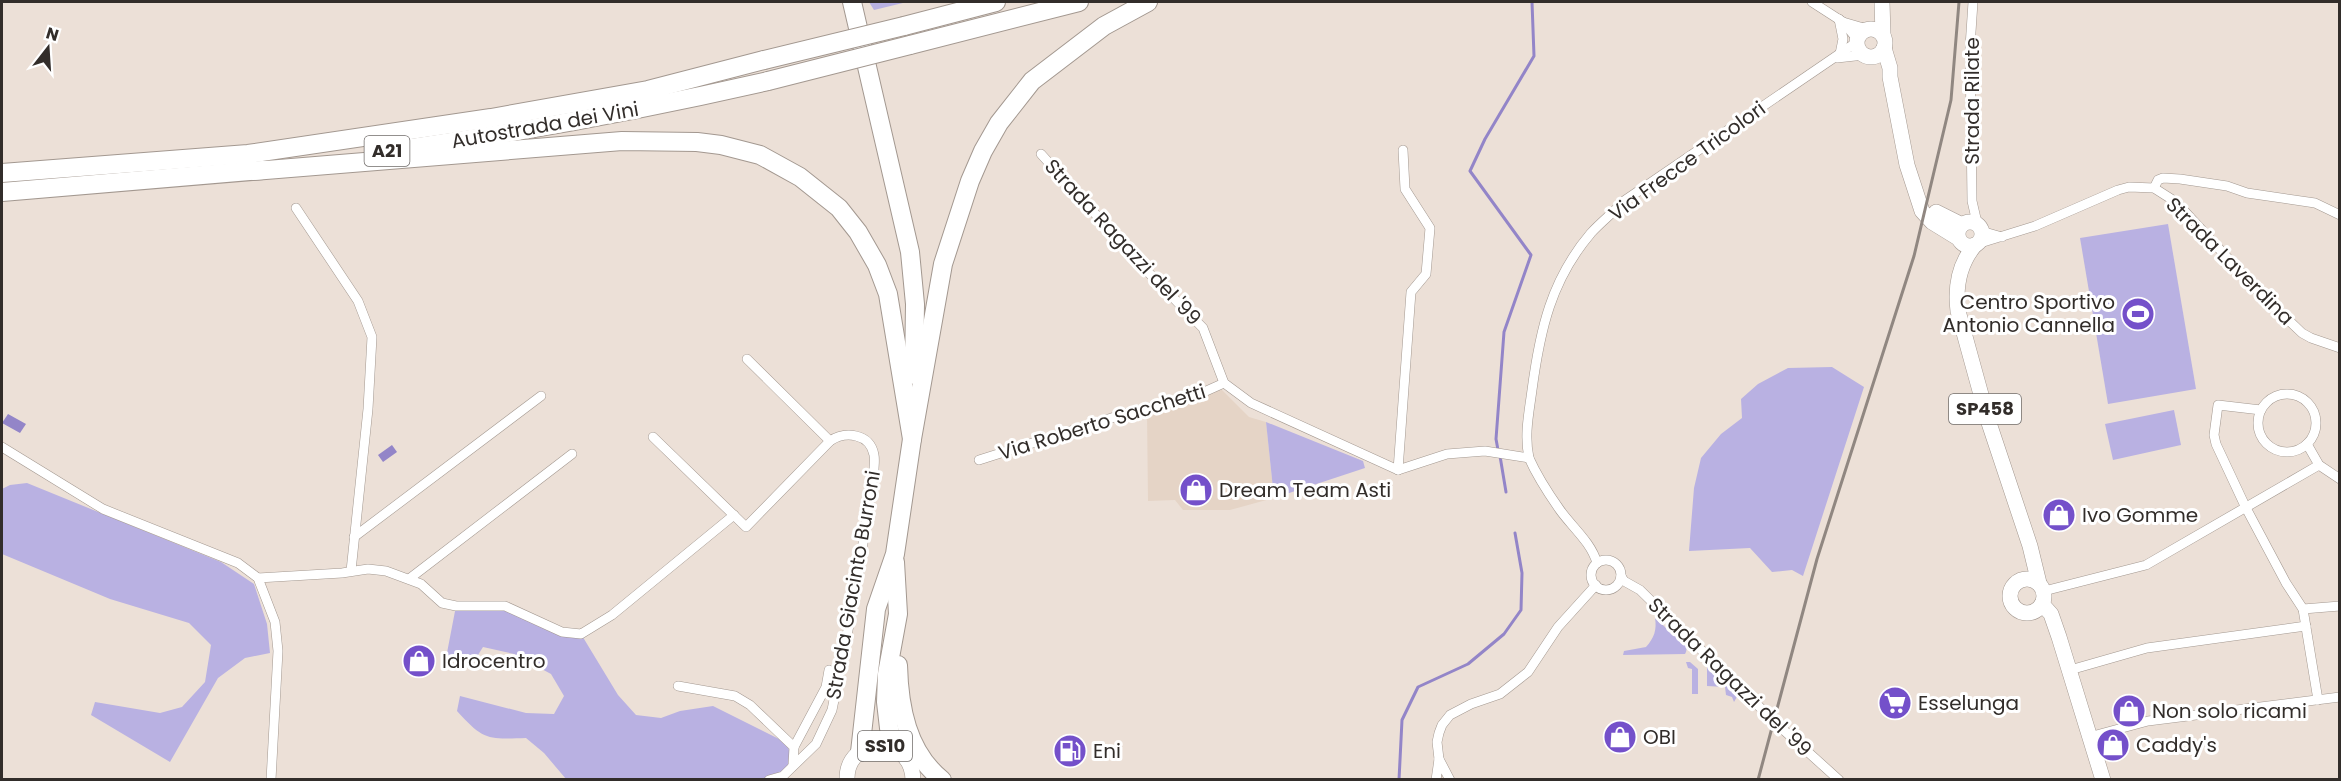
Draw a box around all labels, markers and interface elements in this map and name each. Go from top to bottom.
north arrow [18,18,78,78]
text: N [43,21,61,47]
street label: Strada Rilate [1958,37,1986,165]
street label: Autostrada dei Vini [449,95,641,155]
street label: Via Frecce Tricolori [1603,95,1771,227]
road number: A21 [364,136,410,166]
street label: Strada Ragazzi del '99 [1038,153,1208,331]
street label: Strada Laverdina [2160,191,2300,331]
place label: Centro Sportivo Antonio Cannella [1942,288,2115,339]
sports icon: Centro Sportivo Antonio Cannella [2120,296,2156,332]
street label: Via Roberto Sacchetti [995,377,1209,467]
road number: SP458 [1949,394,2021,424]
street label: Strada Giacinto Burroni [819,468,887,702]
shop icon: Dream Team Asti [1178,472,1214,508]
place label: Dream Team Asti [1219,476,1391,504]
shop icon: Ivo Gomme [2041,497,2077,533]
place label: Ivo Gomme [2082,501,2198,529]
street label: Strada Ragazzi del '99 [1642,591,1818,763]
shop icon: Idrocentro [401,643,437,679]
place label: Idrocentro [442,647,546,675]
supermarket icon: Esselunga [1877,685,1913,721]
place label: Esselunga [1918,689,2019,717]
shop icon: Non solo ricami [2111,693,2147,729]
place label: Non solo ricami [2152,697,2307,725]
shop icon: OBI [1602,719,1638,755]
place label: OBI [1643,723,1676,751]
shop icon: Caddy's [2095,727,2131,763]
road number: SS10 [858,731,912,761]
place label: Caddy's [2136,731,2217,759]
fuel station icon: Eni [1052,733,1088,769]
place label: Eni [1093,737,1121,765]

